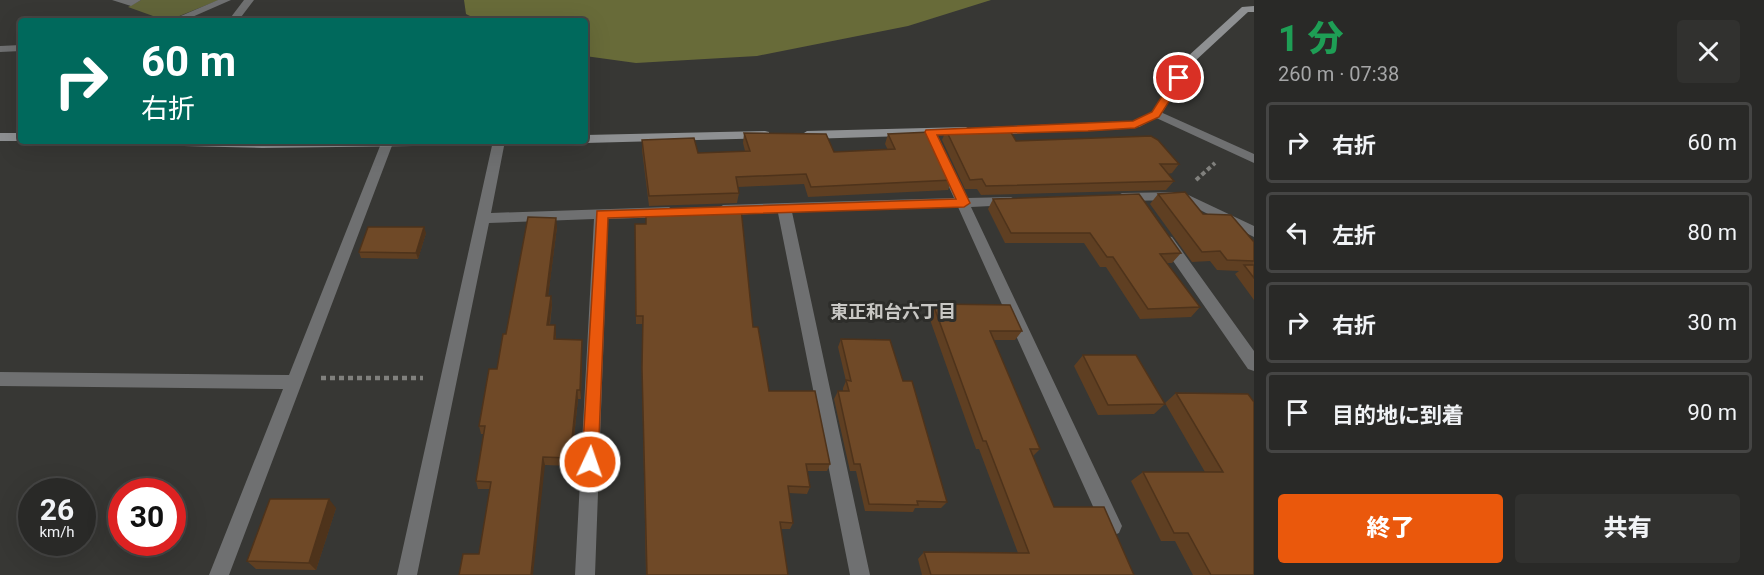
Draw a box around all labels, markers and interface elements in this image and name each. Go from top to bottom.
text: 1 分 [1278,18,1344,60]
button: close [1677,20,1740,83]
text: 60 m [141,37,236,86]
icon: right [42,42,120,120]
pin [1153,52,1204,103]
icon: arrive [1162,61,1195,94]
text: 260 m · 07:38 [1278,62,1399,86]
text: 右折 [141,93,195,125]
icon: right [1281,126,1314,159]
text: 60 m [1688,130,1737,155]
text: 右折 [1332,133,1376,158]
icon: left [1281,216,1314,249]
text: 80 m [1688,220,1737,245]
text: 左折 [1332,223,1376,248]
district label: 東正和台六丁目 [830,301,956,322]
icon: right [1281,306,1314,339]
text: 30 m [1688,310,1737,335]
text: 右折 [1332,313,1376,338]
icon: arrive [1281,396,1314,429]
text: 90 m [1688,400,1737,425]
text: 目的地に到着 [1332,403,1464,428]
position arrow [558,430,622,494]
speed limit sign: 30 [108,478,186,556]
text: 26 [40,492,74,527]
button: 終了 [1278,494,1503,563]
button: 共有 [1515,494,1740,563]
text: km/h [39,523,75,541]

